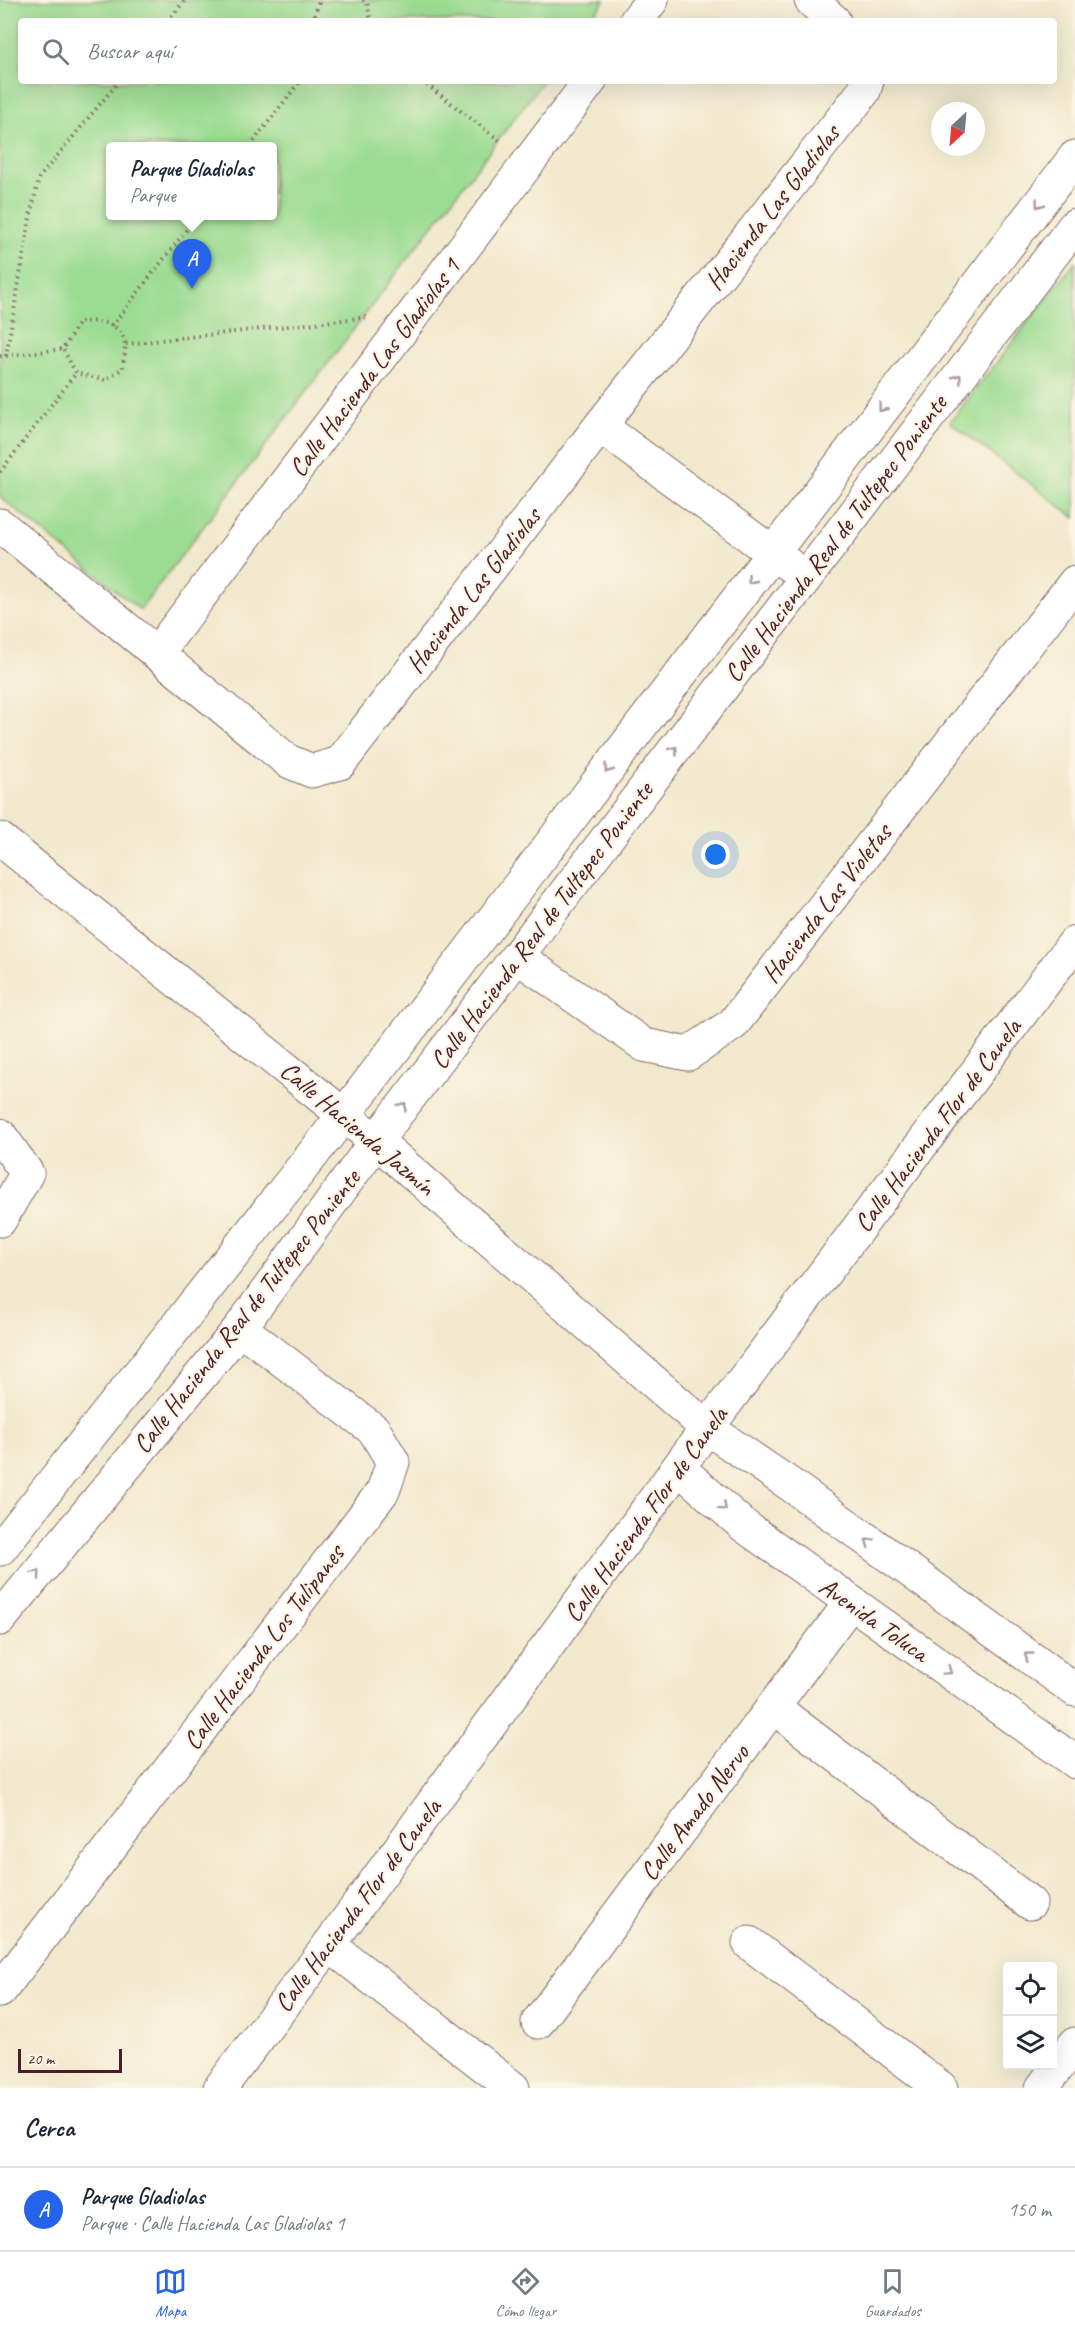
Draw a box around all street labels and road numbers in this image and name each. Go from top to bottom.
street label: Hacienda Las Gladiolas [698,116,849,297]
street label: Calle Hacienda Las Gladiolas 1 [281,250,468,483]
street label: Calle Hacienda Real de Tultepec Poniente [717,386,956,688]
street label: Hacienda Las Gladiolas [399,499,550,680]
street label: Calle Hacienda Real de Tultepec Poniente [423,773,662,1075]
street label: Hacienda Las Violetas [754,816,900,989]
street label: Calle Hacienda Flor de Canela [846,1011,1029,1238]
street label: Calle Hacienda Jazmín [273,1054,443,1204]
street label: Calle Hacienda Real de Tultepec Poniente [125,1161,369,1460]
street label: Calle Hacienda Flor de Canela [556,1399,736,1629]
street label: Calle Hacienda Los Tulipanes [175,1536,353,1756]
street label: Avenida Toluca [813,1570,937,1670]
street label: Calle Amado Nervo [632,1736,758,1887]
street label: Calle Hacienda Flor de Canela [266,1791,449,2018]

